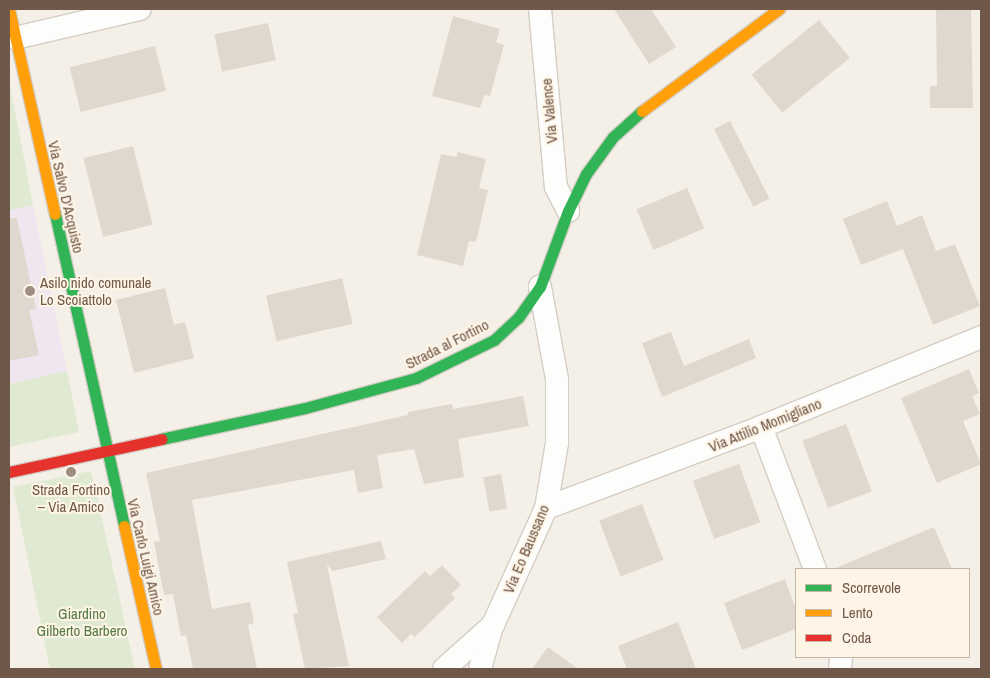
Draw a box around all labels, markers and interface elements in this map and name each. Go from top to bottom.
street label: Via Valence [537,78,561,144]
street label: Via Salvo D'Acquisto [44,139,88,255]
place label: Asilo nido comunale Lo Scoiattolo [40,273,151,308]
marker: Asilo nido comunale Lo Scoiattolo [24,285,36,297]
street label: Strada al Fortino [402,315,492,373]
street label: Via Attilio Momigliano [706,394,824,456]
marker: Strada Fortino – Via Amico [65,466,77,478]
place label: Strada Fortino – Via Amico [32,480,110,515]
street label: Via Carlo Luigi Amico [124,496,168,618]
street label: Via Eo Baussano [499,502,553,596]
legend [795,568,970,658]
text: Scorrevole [842,577,901,598]
text: Lento [842,602,873,623]
park label: Giardino Gilberto Barbero [37,604,127,639]
text: Coda [842,627,871,648]

